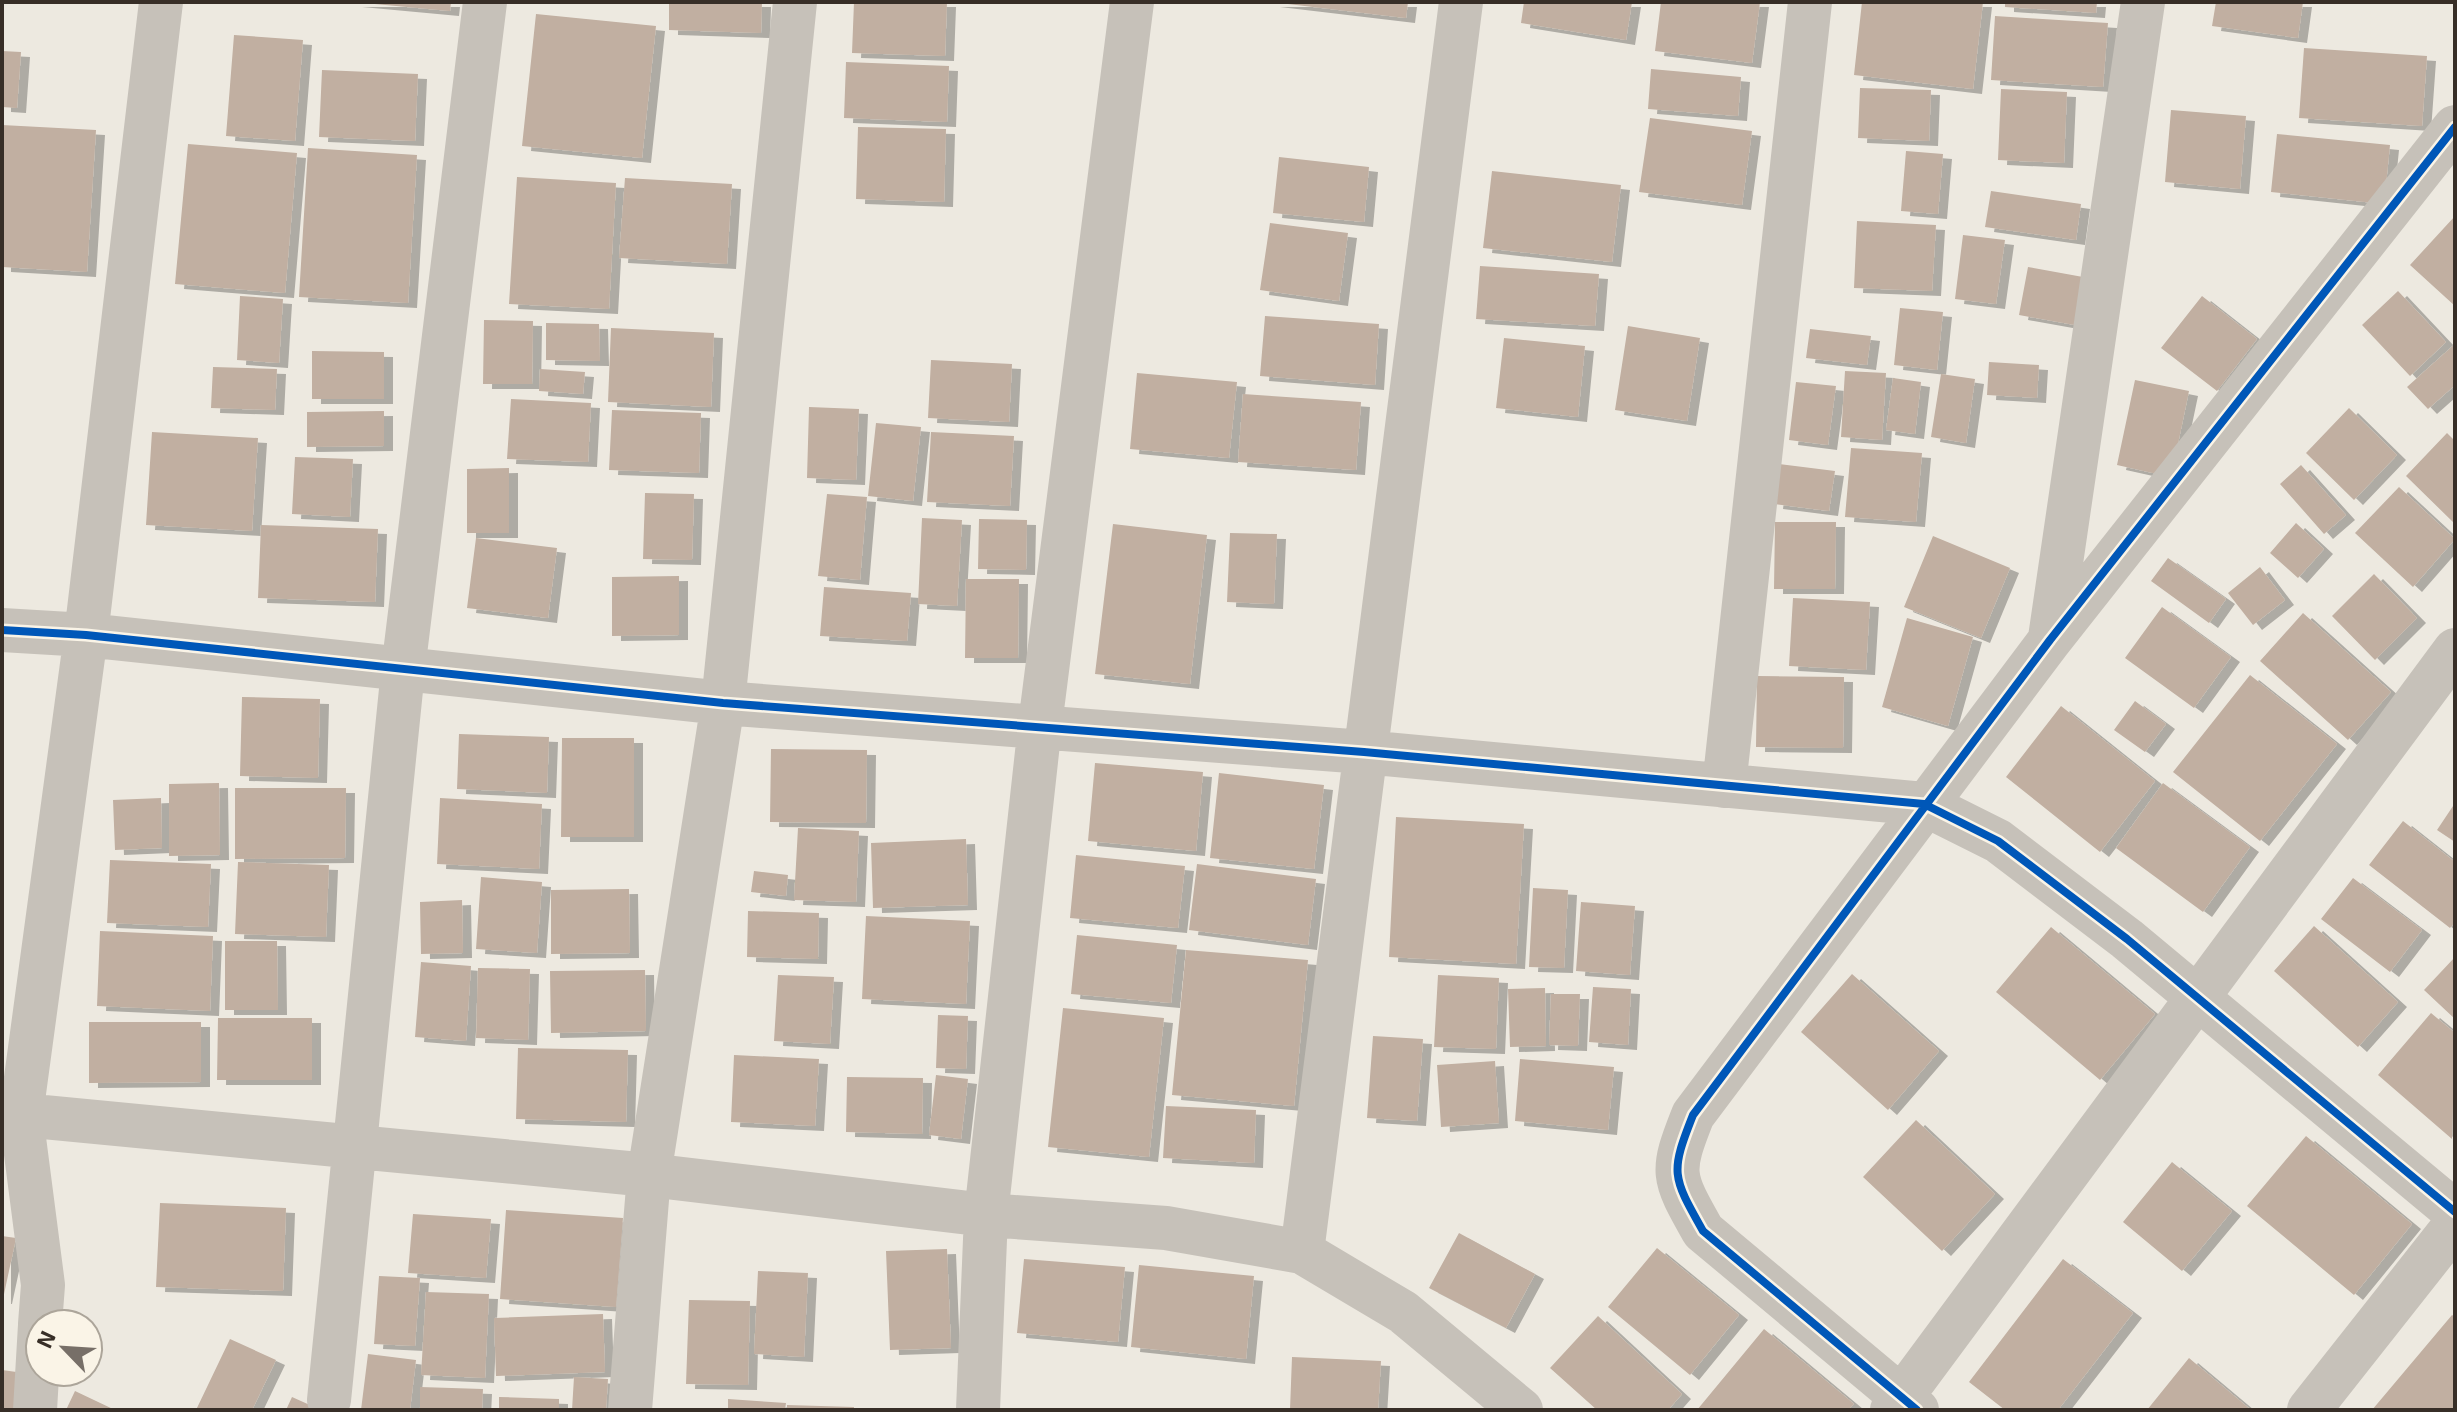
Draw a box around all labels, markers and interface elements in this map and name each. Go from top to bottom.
north arrow [24,1308,104,1388]
text: N [30,1326,60,1352]

